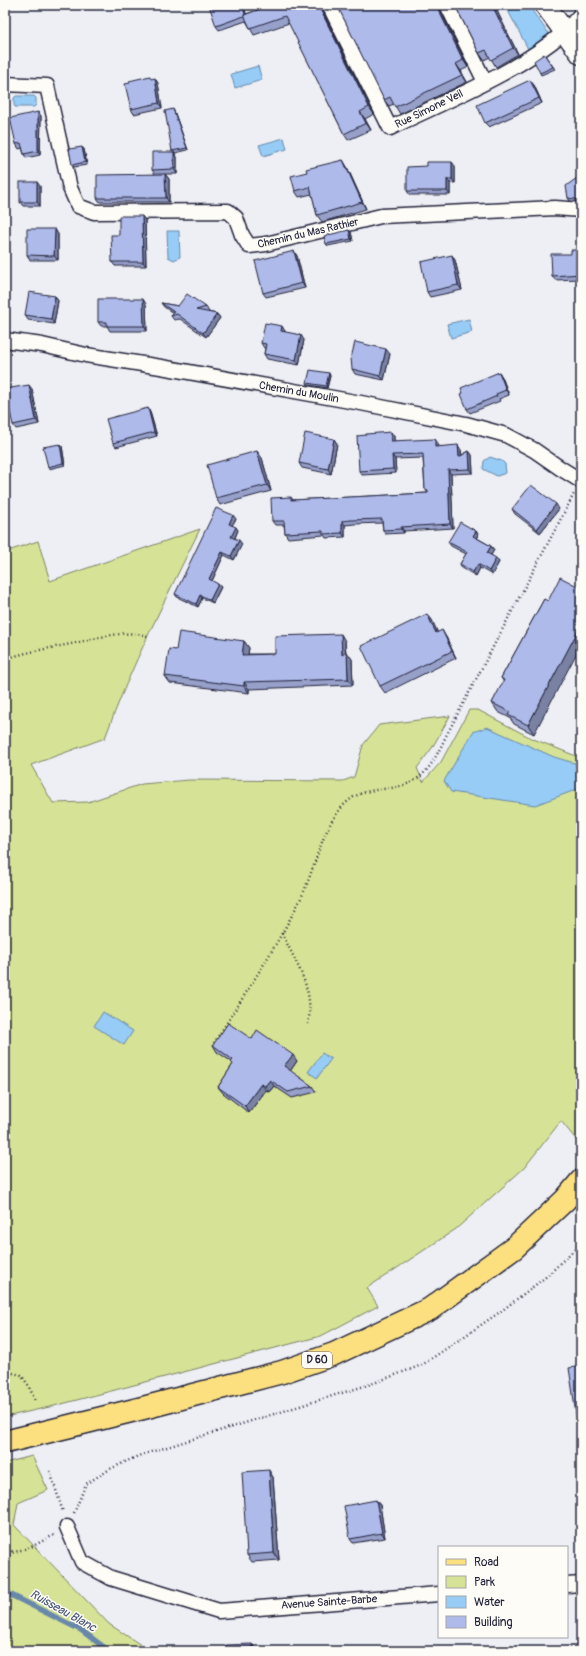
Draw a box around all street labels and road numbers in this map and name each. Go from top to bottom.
street label: Rue Simone Veil [393,87,465,131]
street label: Chemin du Mas Rathier [256,215,360,251]
street label: Chemin du Moulin [258,379,340,405]
road number: D 60 [302,1352,332,1368]
street label: Avenue Sainte-Barbe [280,1592,378,1612]

